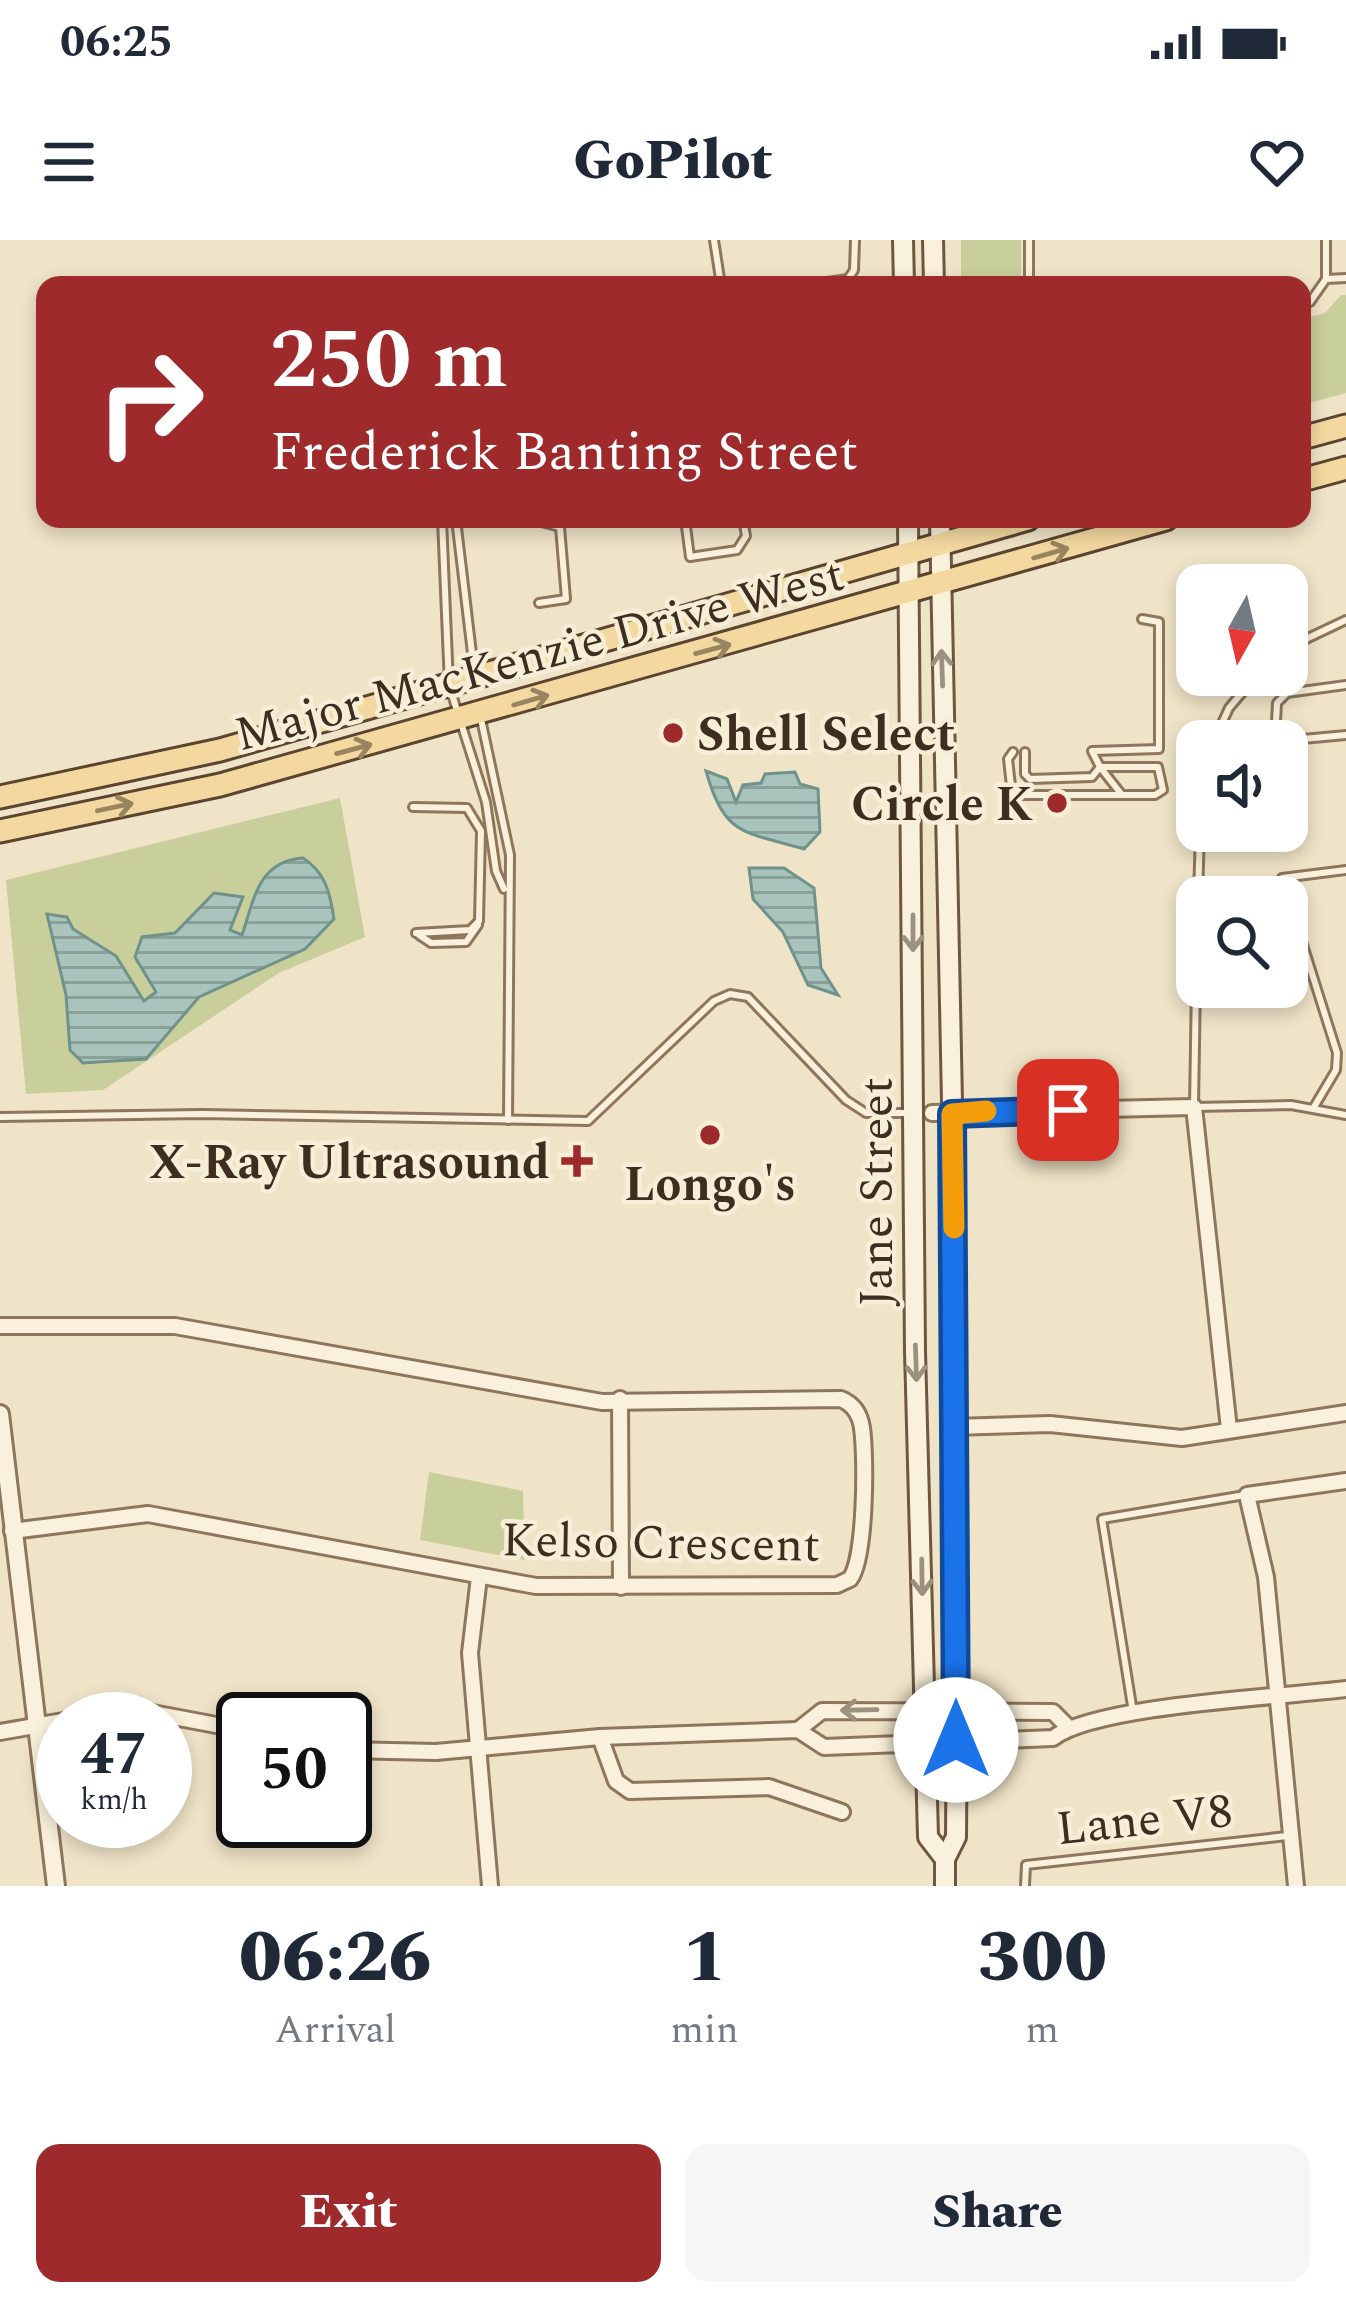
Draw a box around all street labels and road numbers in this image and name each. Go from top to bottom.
street label: Major MacKenzie Drive West [227,539,852,772]
street label: Jane Street [841,1077,914,1307]
street label: Kelso Crescent [501,1504,821,1583]
street label: Lane V8 [1053,1775,1236,1866]

